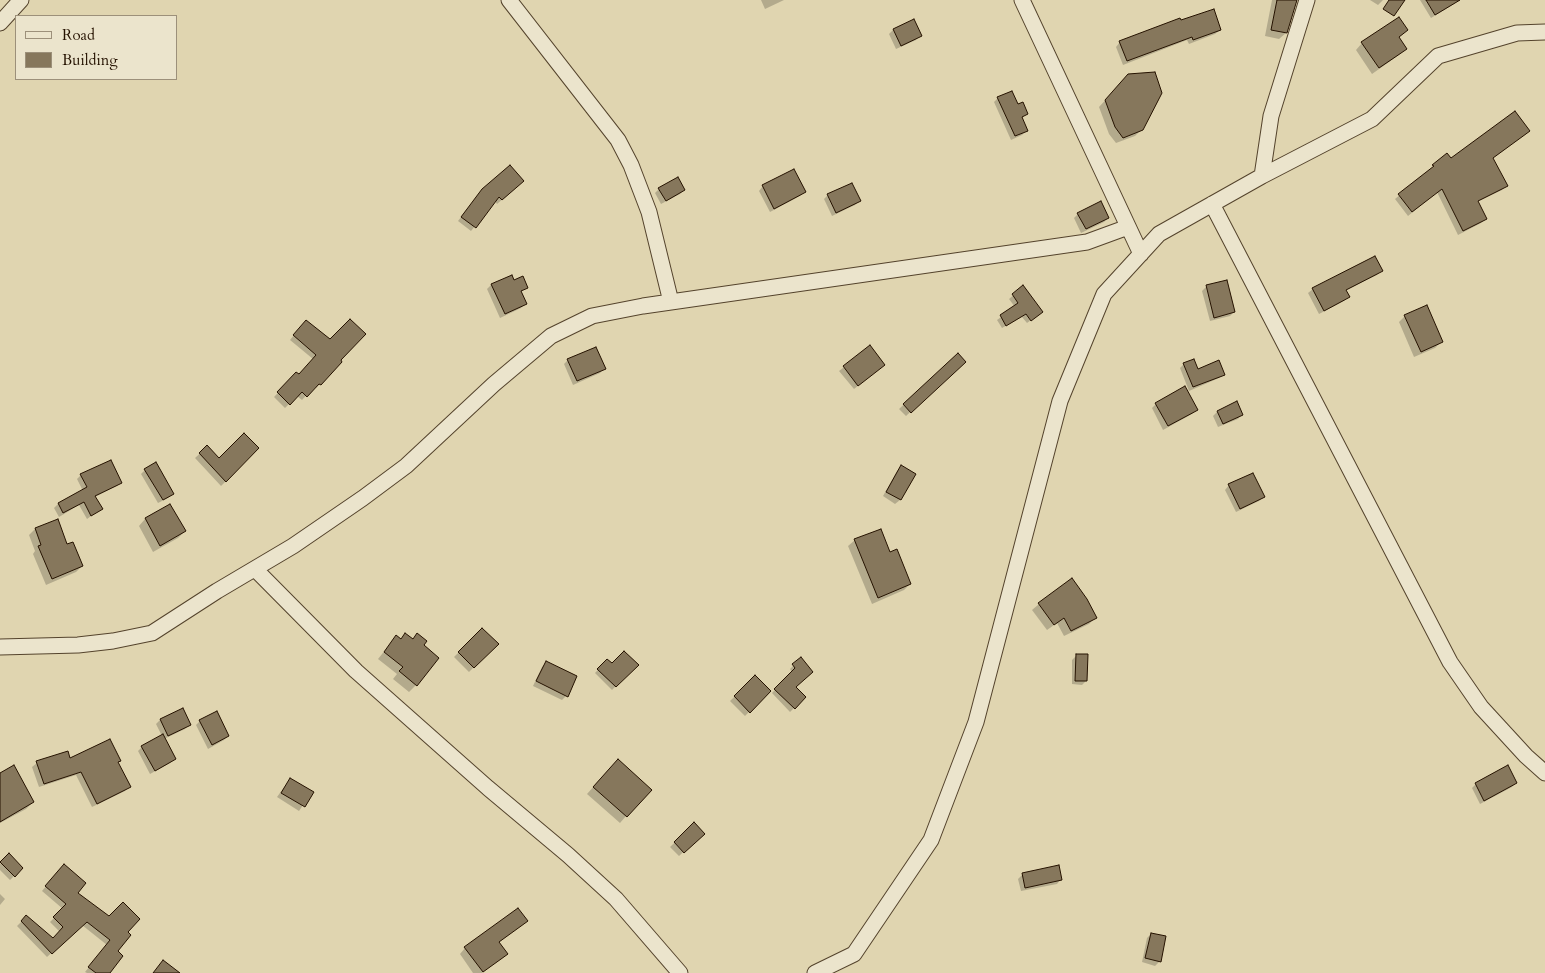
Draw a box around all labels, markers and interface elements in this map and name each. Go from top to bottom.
legend [15,15,178,80]
text: Road [62,25,95,45]
text: Building [62,50,118,70]

